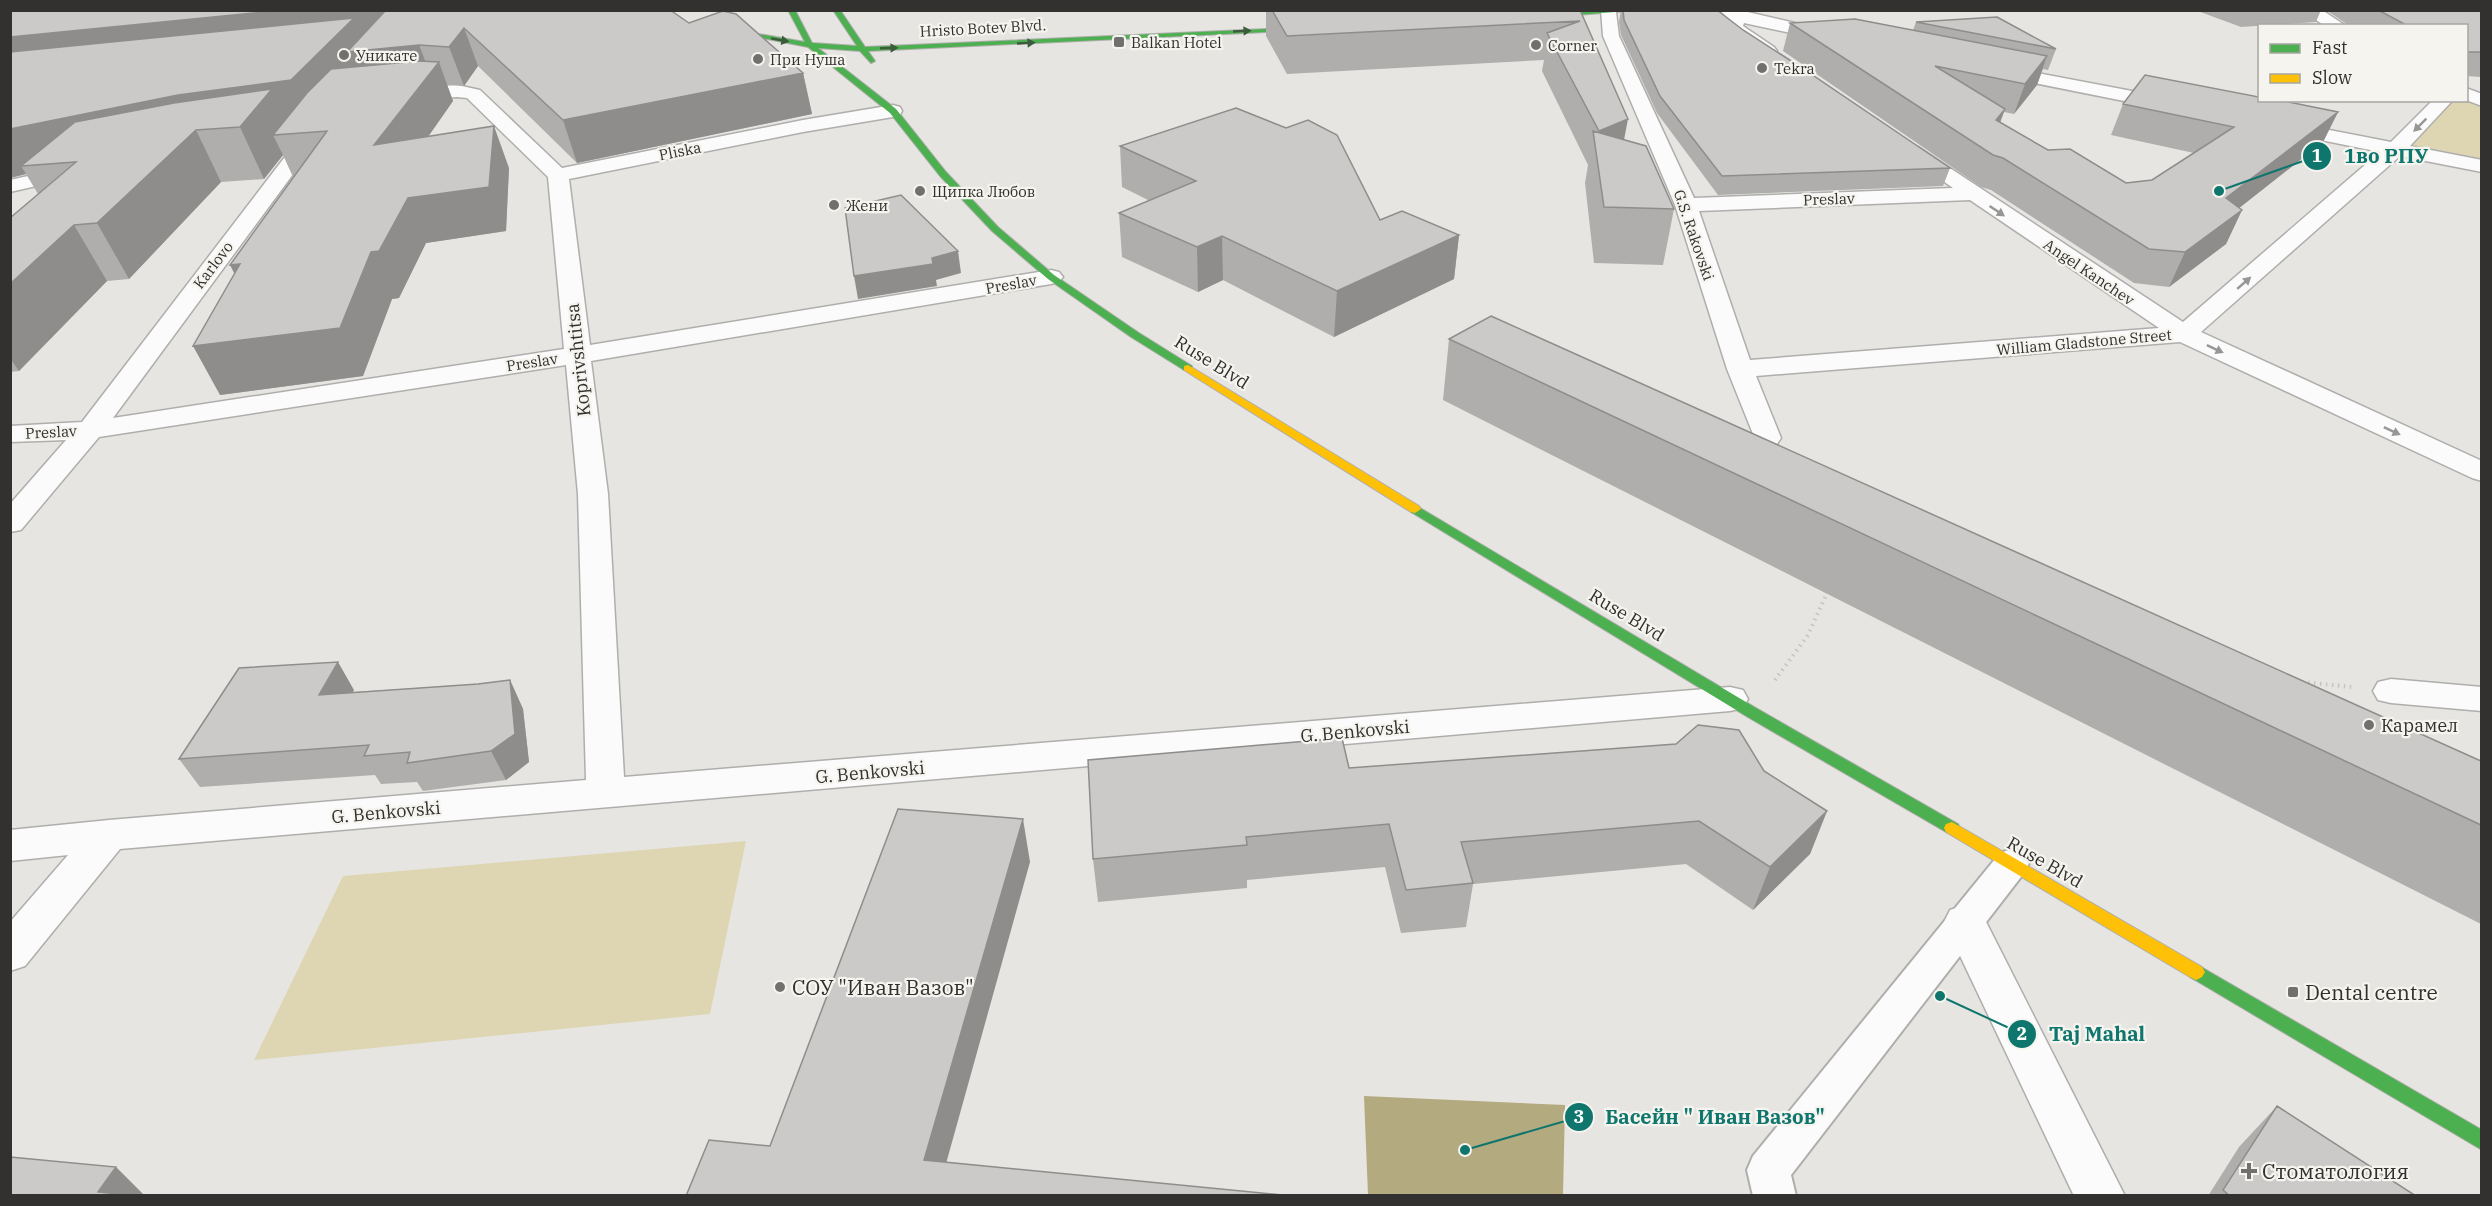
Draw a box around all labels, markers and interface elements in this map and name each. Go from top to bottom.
street label: Hristo Botev Blvd. [919,15,1047,41]
legend [2258,24,2468,102]
one-way arrow [1232,27,1251,36]
place label: Balkan Hotel [1131,33,1222,52]
marker: Balkan Hotel [1112,35,1126,49]
one-way arrow [770,36,789,45]
place label: Corner [1548,36,1597,55]
text: Fast [2312,36,2347,59]
one-way arrow [1017,38,1036,47]
marker: Corner [1529,38,1543,52]
one-way arrow [880,44,899,53]
place label: Уникате [356,46,417,65]
marker: Уникате [337,48,351,62]
place label: При Нуша [770,50,845,69]
marker: При Нуша [751,52,765,66]
place label: Tekra [1774,59,1815,78]
marker: Tekra [1755,61,1769,75]
text: Slow [2312,66,2352,89]
one-way arrow [2412,118,2427,132]
callout: 1во РПУ [2302,137,2440,175]
street label: Pliska [657,138,703,164]
text: 1во РПУ [2344,142,2428,169]
text: 1 [2312,144,2323,167]
place label: Щипка Любов [932,182,1035,201]
marker: Щипка Любов [913,184,927,198]
street label: G.S. Rakovski [1670,187,1718,283]
street label: Preslav [1803,189,1855,209]
place label: Жени [846,196,888,215]
marker: Жени [827,198,841,212]
one-way arrow [1989,205,2005,217]
street label: Angel Kanchev [2040,235,2138,309]
street label: Karlovo [189,238,237,292]
street label: Preslav [984,270,1038,298]
one-way arrow [2236,276,2252,289]
street label: Koprivshtitsa [561,302,595,418]
street label: William Gladstone Street [1996,325,2172,359]
street label: Ruse Blvd [1170,330,1254,394]
one-way arrow [2206,344,2223,353]
street label: Preslav [505,349,559,375]
street label: Preslav [25,421,77,443]
one-way arrow [2383,426,2400,435]
street label: Ruse Blvd [1585,584,1669,646]
place label: Карамел [2381,714,2458,737]
street label: G. Benkovski [1300,715,1411,747]
marker: Карамел [2362,718,2376,732]
street label: G. Benkovski [815,756,926,788]
street label: G. Benkovski [331,796,442,828]
street label: Ruse Blvd [2003,831,2087,893]
place label: СОУ "Иван Вазов" [792,973,974,1001]
place label: Dental centre [2305,978,2438,1006]
marker: СОУ "Иван Вазов" [773,980,787,994]
marker: Dental centre [2286,985,2300,999]
callout: Taj Mahal [2007,1015,2158,1053]
text: Taj Mahal [2049,1020,2145,1047]
text: 2 [2017,1022,2027,1045]
callout: Басейн " Иван Вазов" [1564,1098,1837,1136]
text: Басейн " Иван Вазов" [1605,1103,1825,1130]
text: 3 [1574,1105,1584,1128]
place label: Стоматология [2262,1157,2409,1185]
marker: Стоматология [2240,1162,2258,1180]

